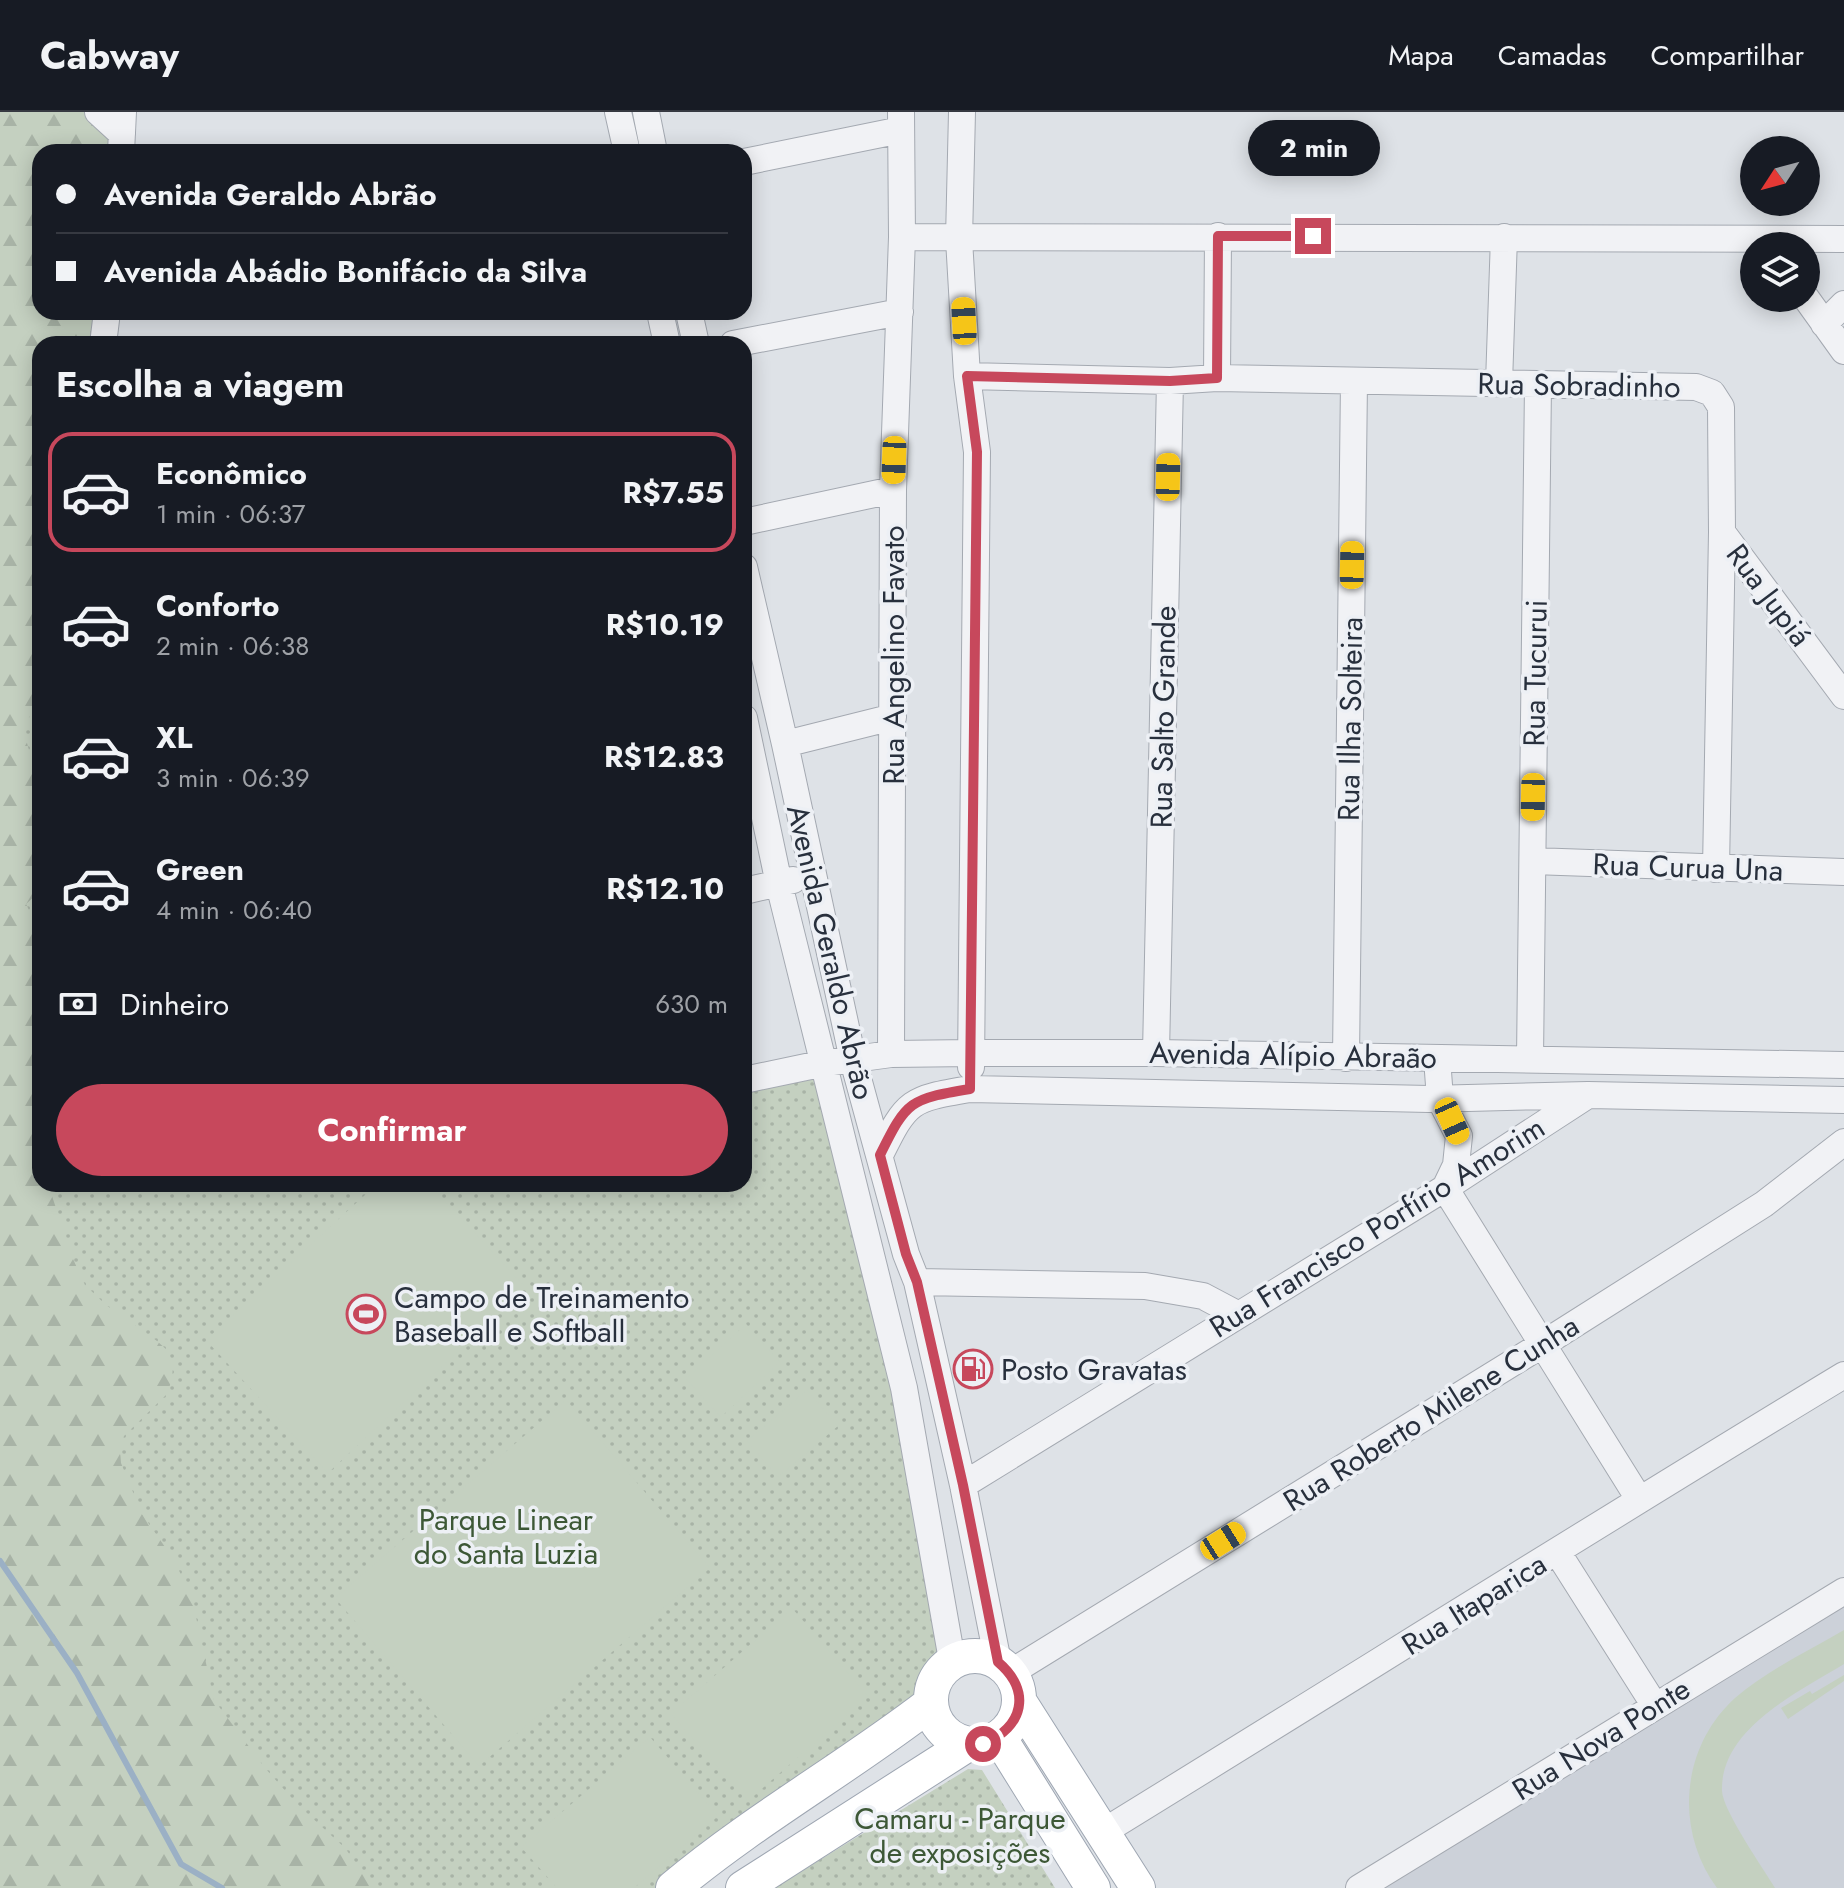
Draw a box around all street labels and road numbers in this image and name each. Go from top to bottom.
street label: Rua Sobradinho [1477,362,1681,408]
street label: Rua Angelino Favato [872,525,915,785]
street label: Rua Jupiá [1716,535,1822,655]
street label: Rua Tucurui [1512,599,1558,747]
street label: Rua Salto Grande [1140,605,1186,829]
street label: Rua Ilha Solteira [1327,616,1373,822]
street label: Avenida Geraldo Abrão [776,800,886,1104]
street label: Rua Curua Una [1592,842,1784,892]
street label: Avenida Alípio Abraão [1149,1031,1437,1079]
street label: Rua Francisco Porfírio Amorim [1201,1106,1553,1348]
street label: Rua Roberto Milene Cunha [1275,1304,1587,1522]
street label: Rua Itaparica [1393,1542,1555,1666]
street label: Rua Nova Ponte [1504,1667,1698,1811]

